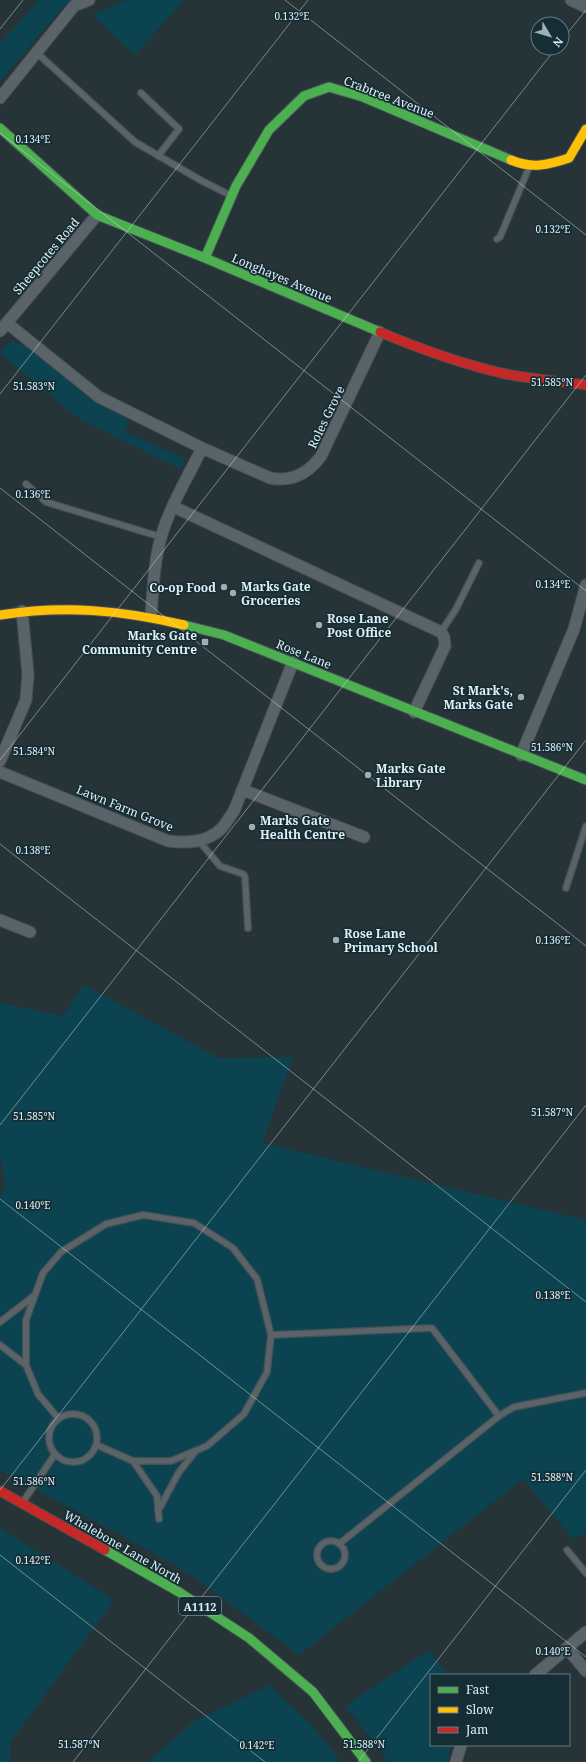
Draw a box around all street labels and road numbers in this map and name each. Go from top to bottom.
street label: Crabtree Avenue [341,72,437,122]
street label: Sheepcotes Road [9,214,84,298]
street label: Longhayes Avenue [229,249,335,307]
street label: Roles Grove [303,383,349,451]
street label: Rose Lane [274,635,334,673]
street label: Lawn Farm Grove [74,781,176,835]
street label: Whalebone Lane North [61,1506,185,1588]
road number: A1112 [179,1597,221,1615]

